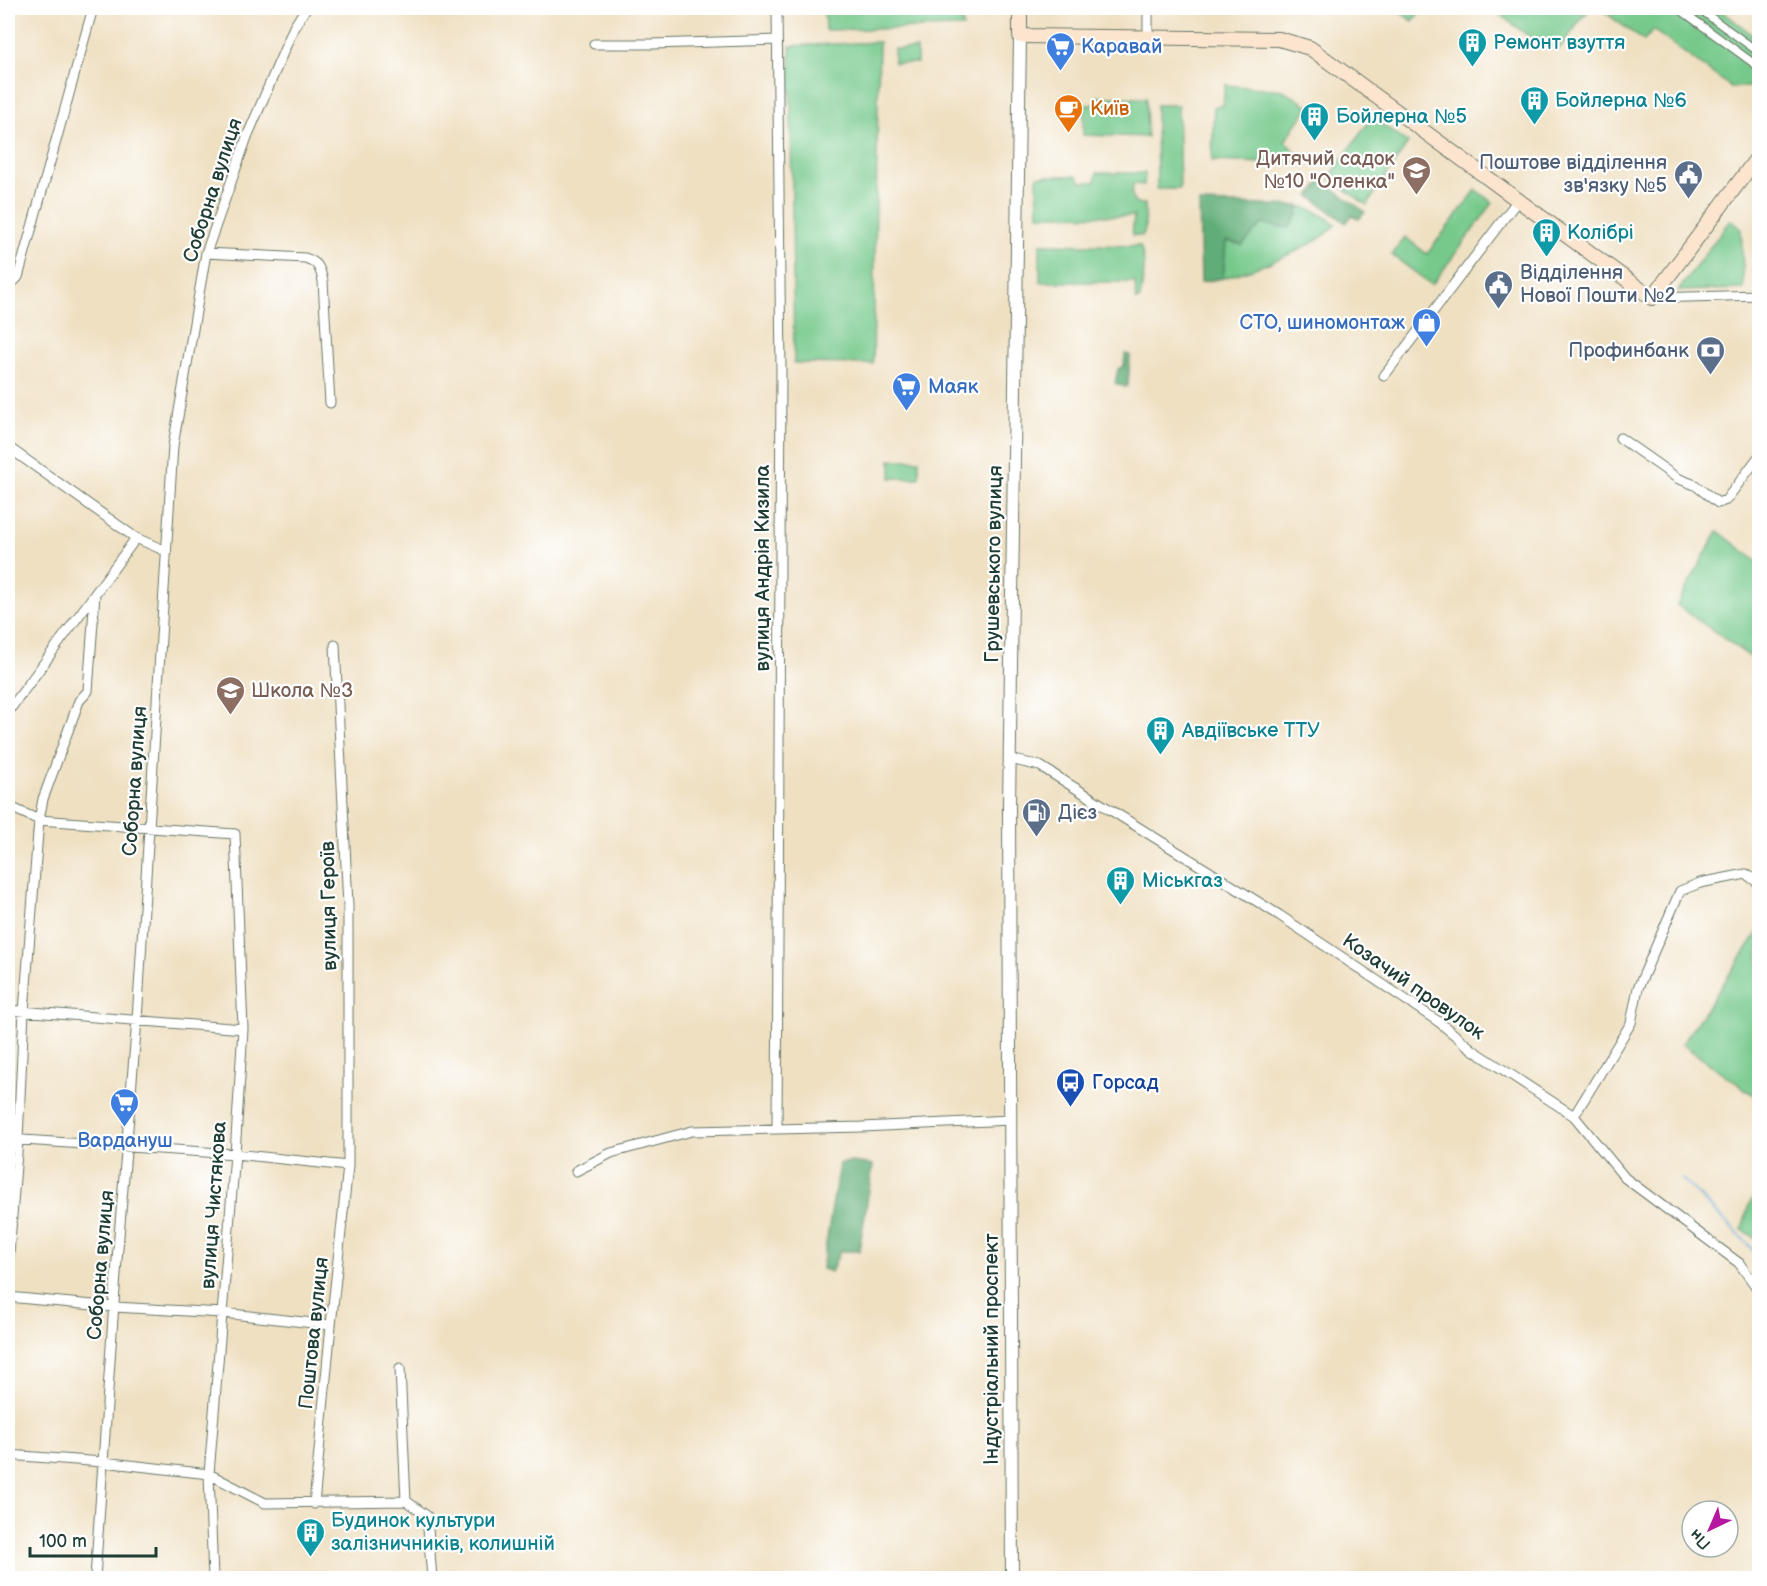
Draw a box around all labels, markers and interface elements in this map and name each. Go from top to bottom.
building icon: Ремонт взуття [1456,26,1488,68]
supermarket icon: Каравай [1044,30,1076,72]
place label: Ремонт взуття [1493,31,1625,55]
place label: Каравай [1081,35,1163,59]
building icon: Бойлерна №6 [1518,84,1550,126]
place label: Бойлерна №6 [1555,89,1687,113]
cafe icon: Київ [1053,92,1085,134]
place label: Київ [1090,97,1130,121]
building icon: Бойлерна №5 [1299,100,1331,142]
place label: Бойлерна №5 [1336,105,1467,129]
street label: Соборна вулиця [178,115,248,265]
place label: Дитячий садок №10 "Оленка" [1256,147,1395,194]
place label: Поштове відділення зв'язку №5 [1479,151,1667,198]
school or university icon: Дитячий садок №10 "Оленка" [1400,154,1432,196]
public building icon: Поштове відділення зв'язку №5 [1672,158,1704,200]
building icon: Колібрі [1530,216,1562,258]
place label: Колібрі [1567,221,1634,245]
place label: Відділення Нової Пошти №2 [1520,261,1676,308]
public building icon: Відділення Нової Пошти №2 [1483,268,1515,310]
shop icon: СТО, шиномонтаж [1410,306,1442,348]
place label: СТО, шиномонтаж [1240,311,1405,335]
bank icon: Профинбанк [1694,334,1726,376]
place label: Профинбанк [1568,339,1689,363]
supermarket icon: Маяк [891,370,923,412]
place label: Маяк [928,375,979,399]
street label: вулиця Андрія Кизила [751,464,775,671]
street label: Грушевського вулиця [980,465,1008,663]
school or university icon: Школа №3 [214,674,246,716]
place label: Школа №3 [251,679,353,703]
street label: Соборна вулиця [118,705,152,857]
building icon: Авдіївське ТТУ [1145,714,1177,756]
place label: Авдіївське ТТУ [1181,719,1320,743]
fuel station icon: Дієз [1021,796,1053,838]
place label: Дієз [1058,801,1097,825]
street label: вулиця Героїв [316,840,342,971]
building icon: Міськгаз [1105,864,1137,906]
place label: Міськгаз [1142,869,1223,893]
street label: Козачий провулок [1338,929,1490,1045]
bus stop icon: Горсад [1055,1066,1087,1108]
place label: Горсад [1092,1071,1159,1095]
supermarket icon: Вардануш [109,1086,141,1128]
street label: вулиця Чистякова [196,1120,232,1290]
place label: Вардануш [77,1129,173,1153]
street label: Соборна вулиця [82,1189,119,1341]
street label: Індустріальний проспект [980,1232,1004,1465]
street label: Поштова вулиця [294,1256,334,1410]
north arrow [1680,1499,1740,1559]
place label: Будинок культури залізничників, колишній [331,1509,555,1556]
building icon: Будинок культури залізничників, колишній [294,1516,326,1558]
scale bar [30,1520,156,1558]
text: Пн [1686,1524,1715,1553]
text: 100 m [39,1531,87,1552]

